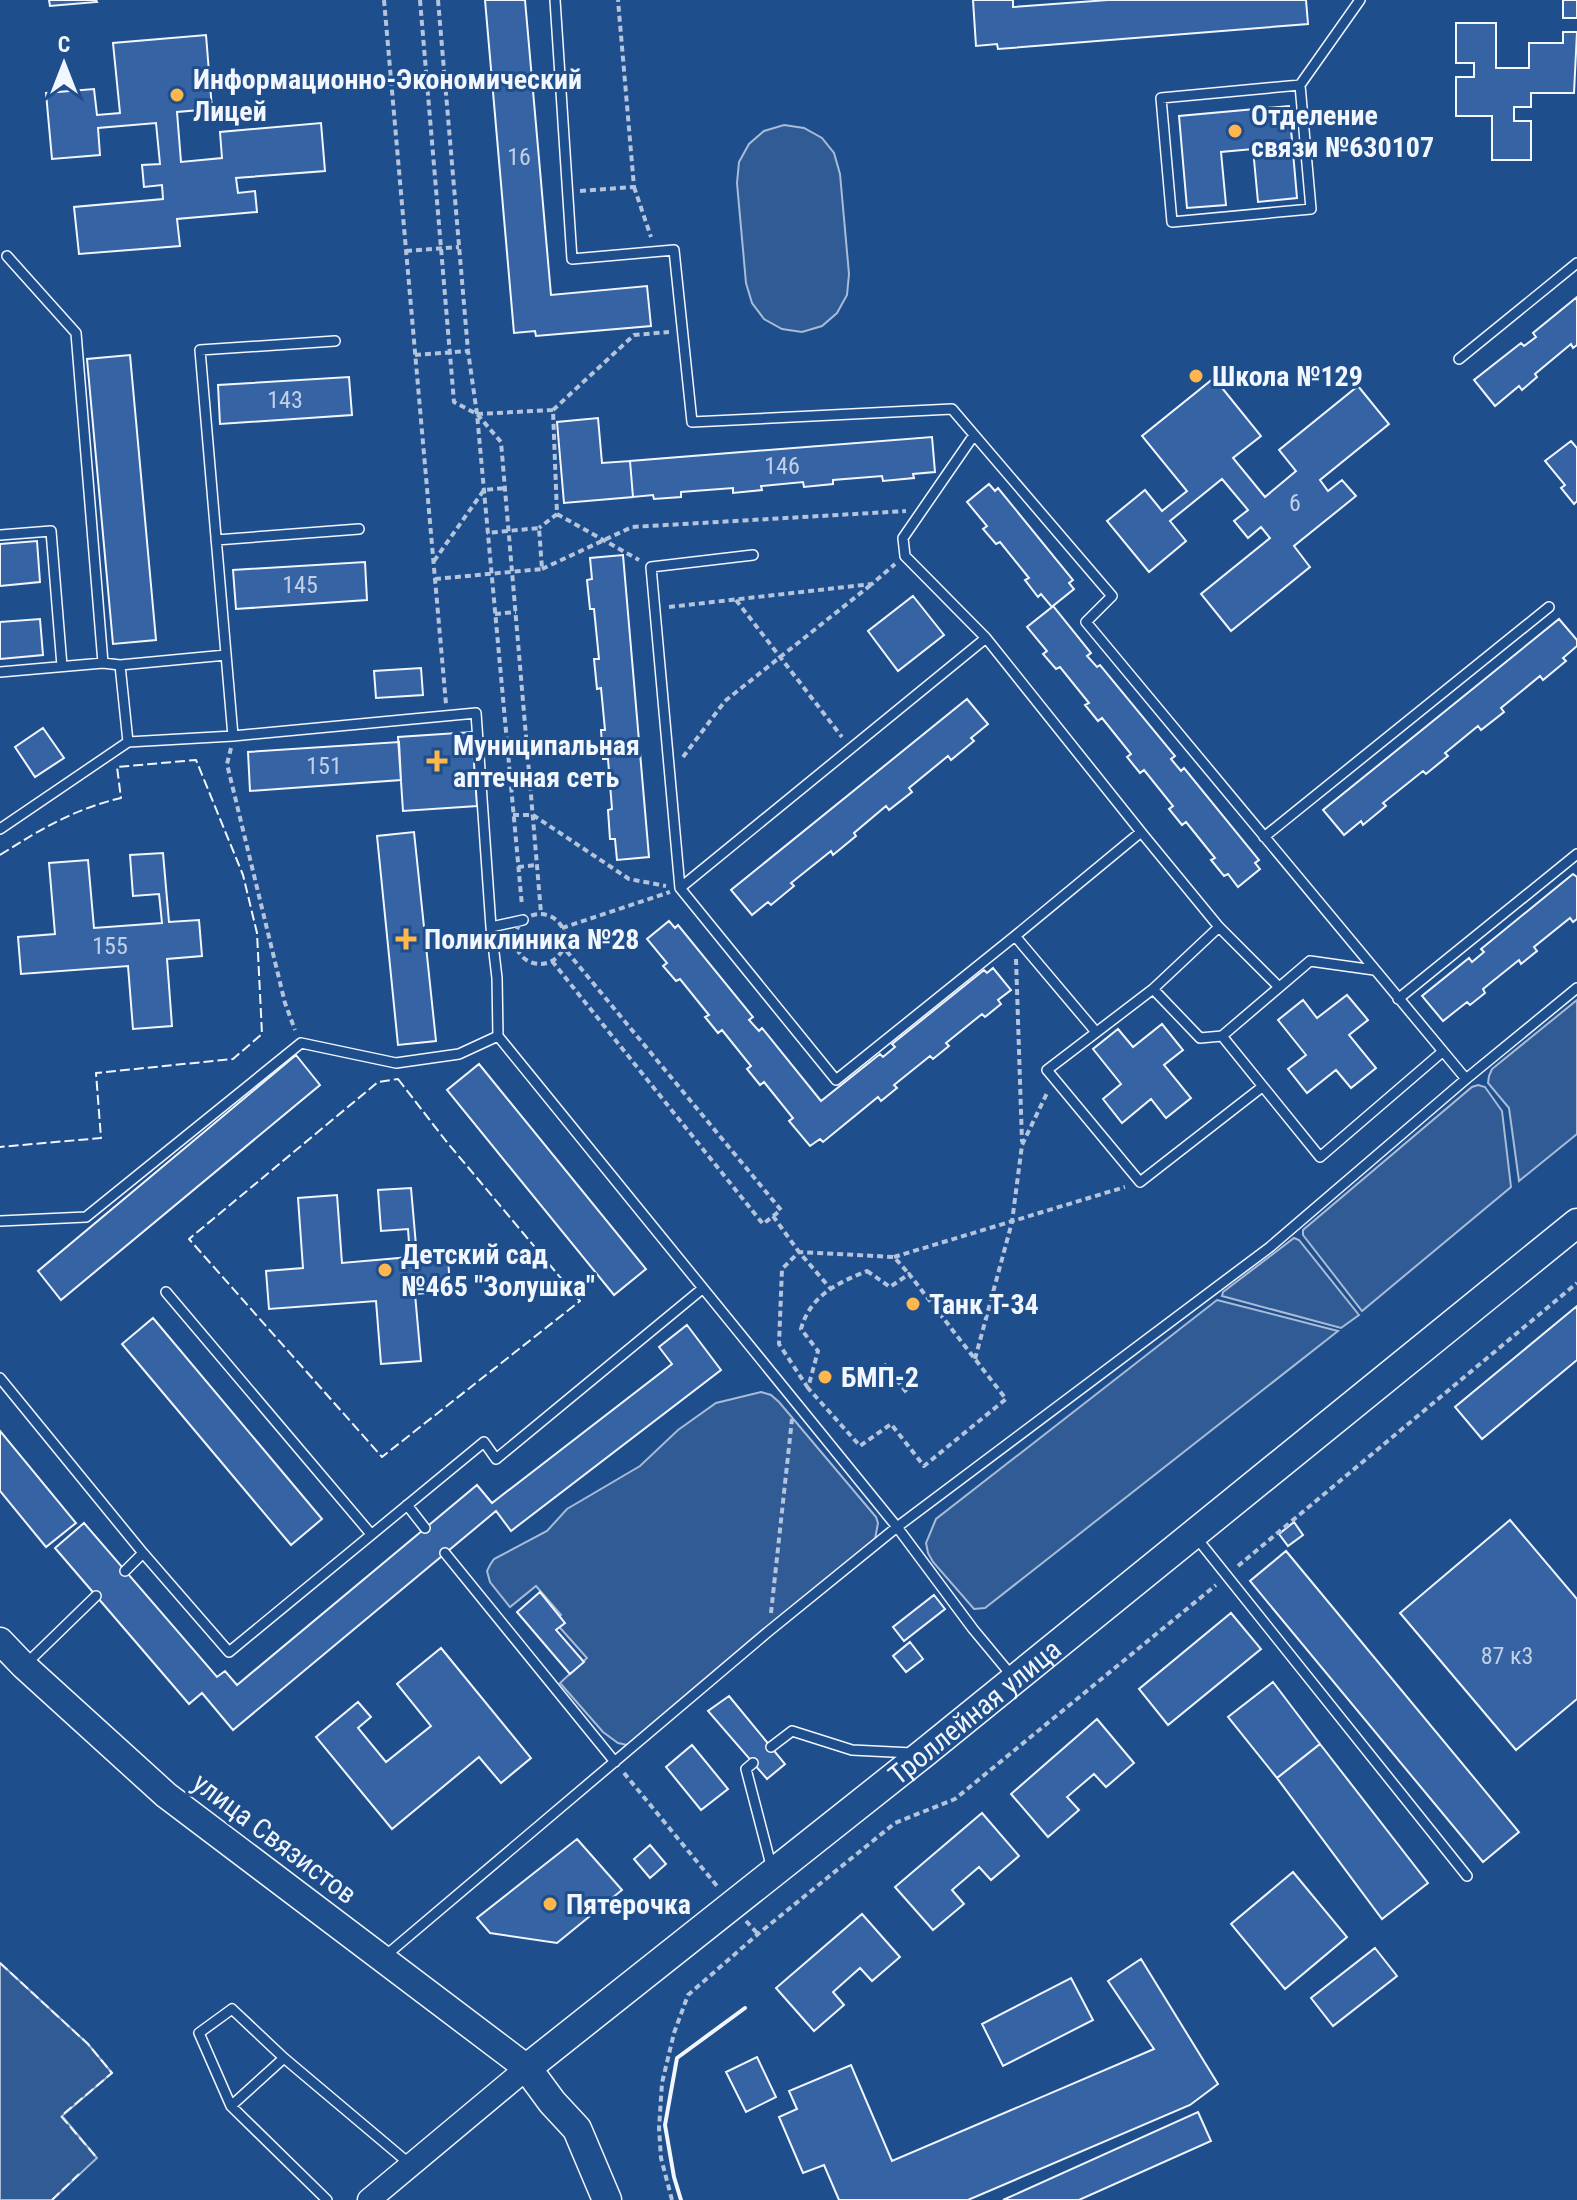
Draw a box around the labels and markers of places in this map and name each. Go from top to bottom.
place label: Информационно-Экономический Лицей [193,63,582,128]
marker: Информационно-Экономический Лицей [168,86,186,104]
place label: Отделение связи №630107 [1251,99,1434,164]
marker: Отделение связи №630107 [1226,122,1244,140]
place label: Школа №129 [1212,360,1363,393]
marker: Школа №129 [1187,367,1205,385]
place label: Муниципальная аптечная сеть [453,729,640,794]
marker: Муниципальная аптечная сеть [428,752,446,770]
place label: Поликлиника №28 [424,923,640,956]
marker: Поликлиника №28 [395,928,417,950]
place label: Детский сад №465 "Золушка" [401,1238,595,1303]
marker: Детский сад №465 "Золушка" [376,1261,394,1279]
place label: Танк Т-34 [929,1288,1039,1321]
marker: Танк Т-34 [904,1295,922,1313]
place label: БМП-2 [841,1361,919,1394]
marker: БМП-2 [816,1368,834,1386]
place label: Пятерочка [566,1888,691,1921]
marker: Пятерочка [541,1895,559,1913]

